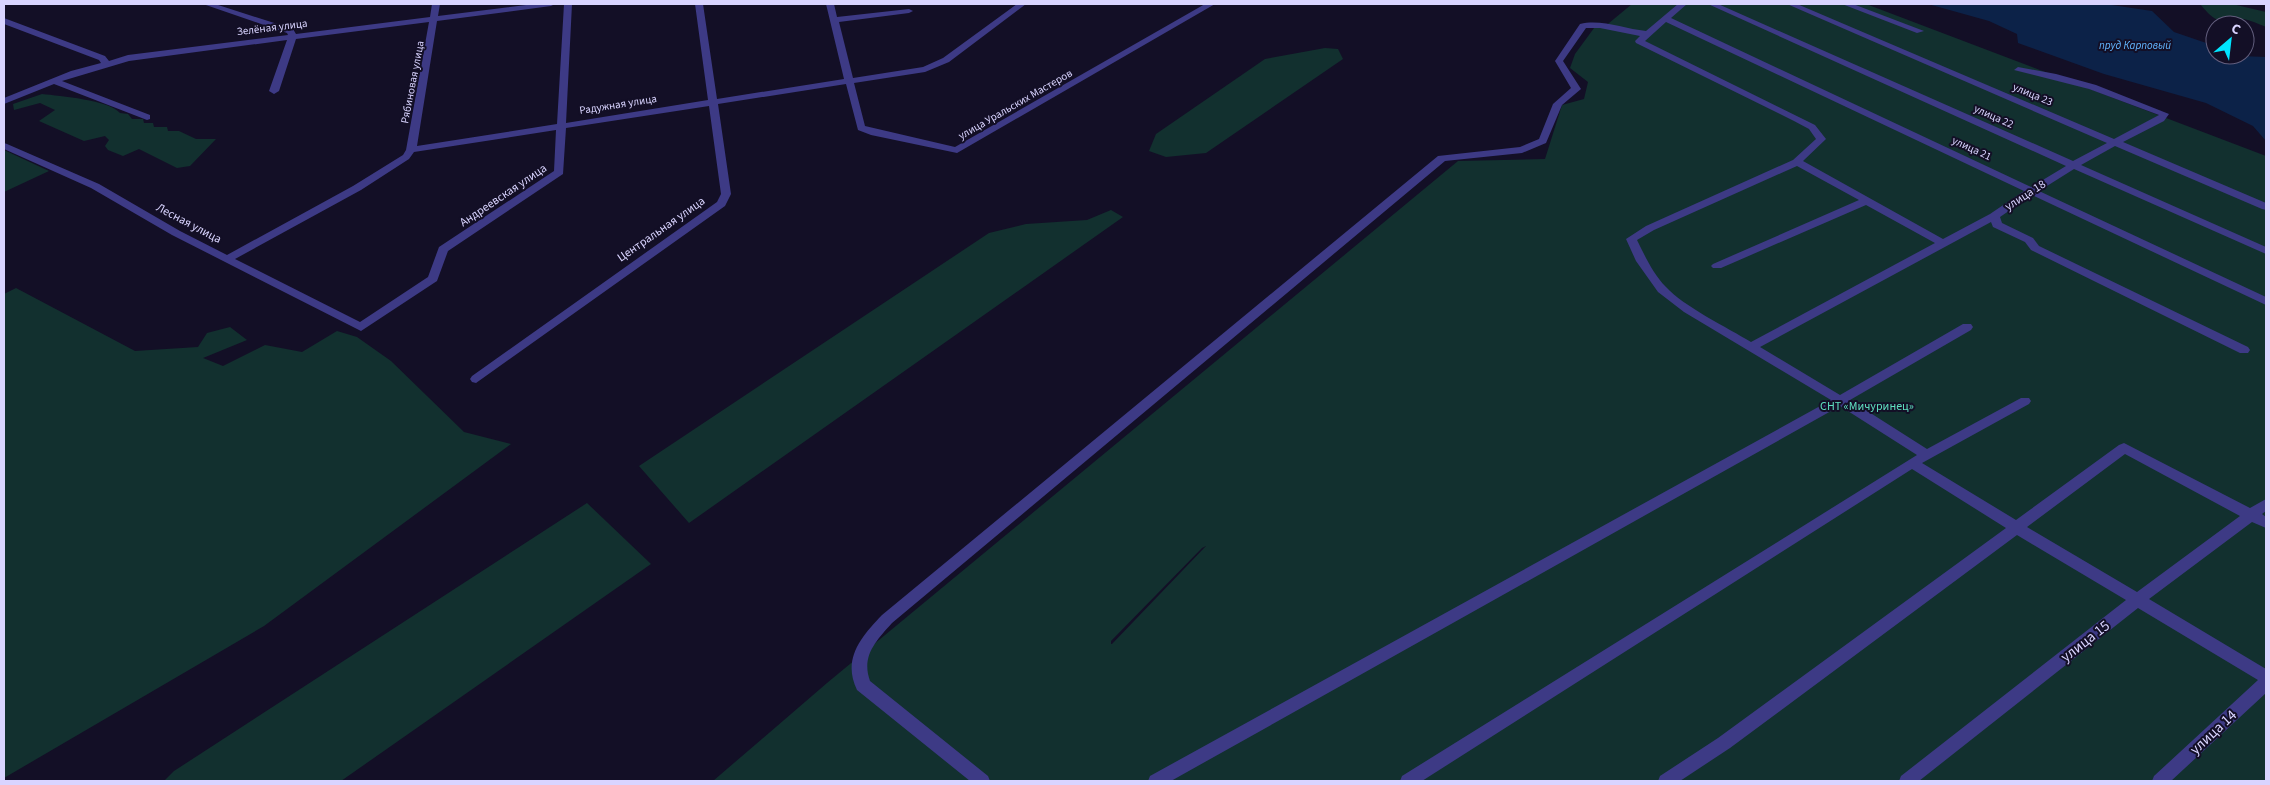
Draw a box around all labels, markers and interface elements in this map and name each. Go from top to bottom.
north arrow [2205,15,2255,65]
street label: Зелёная улица [236,16,308,39]
text: С [2227,19,2244,40]
water label: пруд Карповый [2099,38,2171,53]
street label: Рябиновая улица [397,40,428,125]
street label: улица Уральских Мастеров [955,65,1075,143]
street label: улица 23 [2011,79,2055,110]
street label: Радужная улица [578,91,658,118]
street label: улица 22 [1972,101,2016,132]
street label: улица 21 [1950,133,1994,164]
street label: Андреевская улица [456,160,550,231]
street label: улица 18 [2001,176,2049,215]
street label: Центральная улица [614,193,709,266]
street label: Лесная улица [153,199,224,248]
park label: СНТ «Мичуринец» [1820,398,1914,415]
street label: улица 15 [2056,616,2114,667]
street label: улица 14 [2185,705,2242,760]

